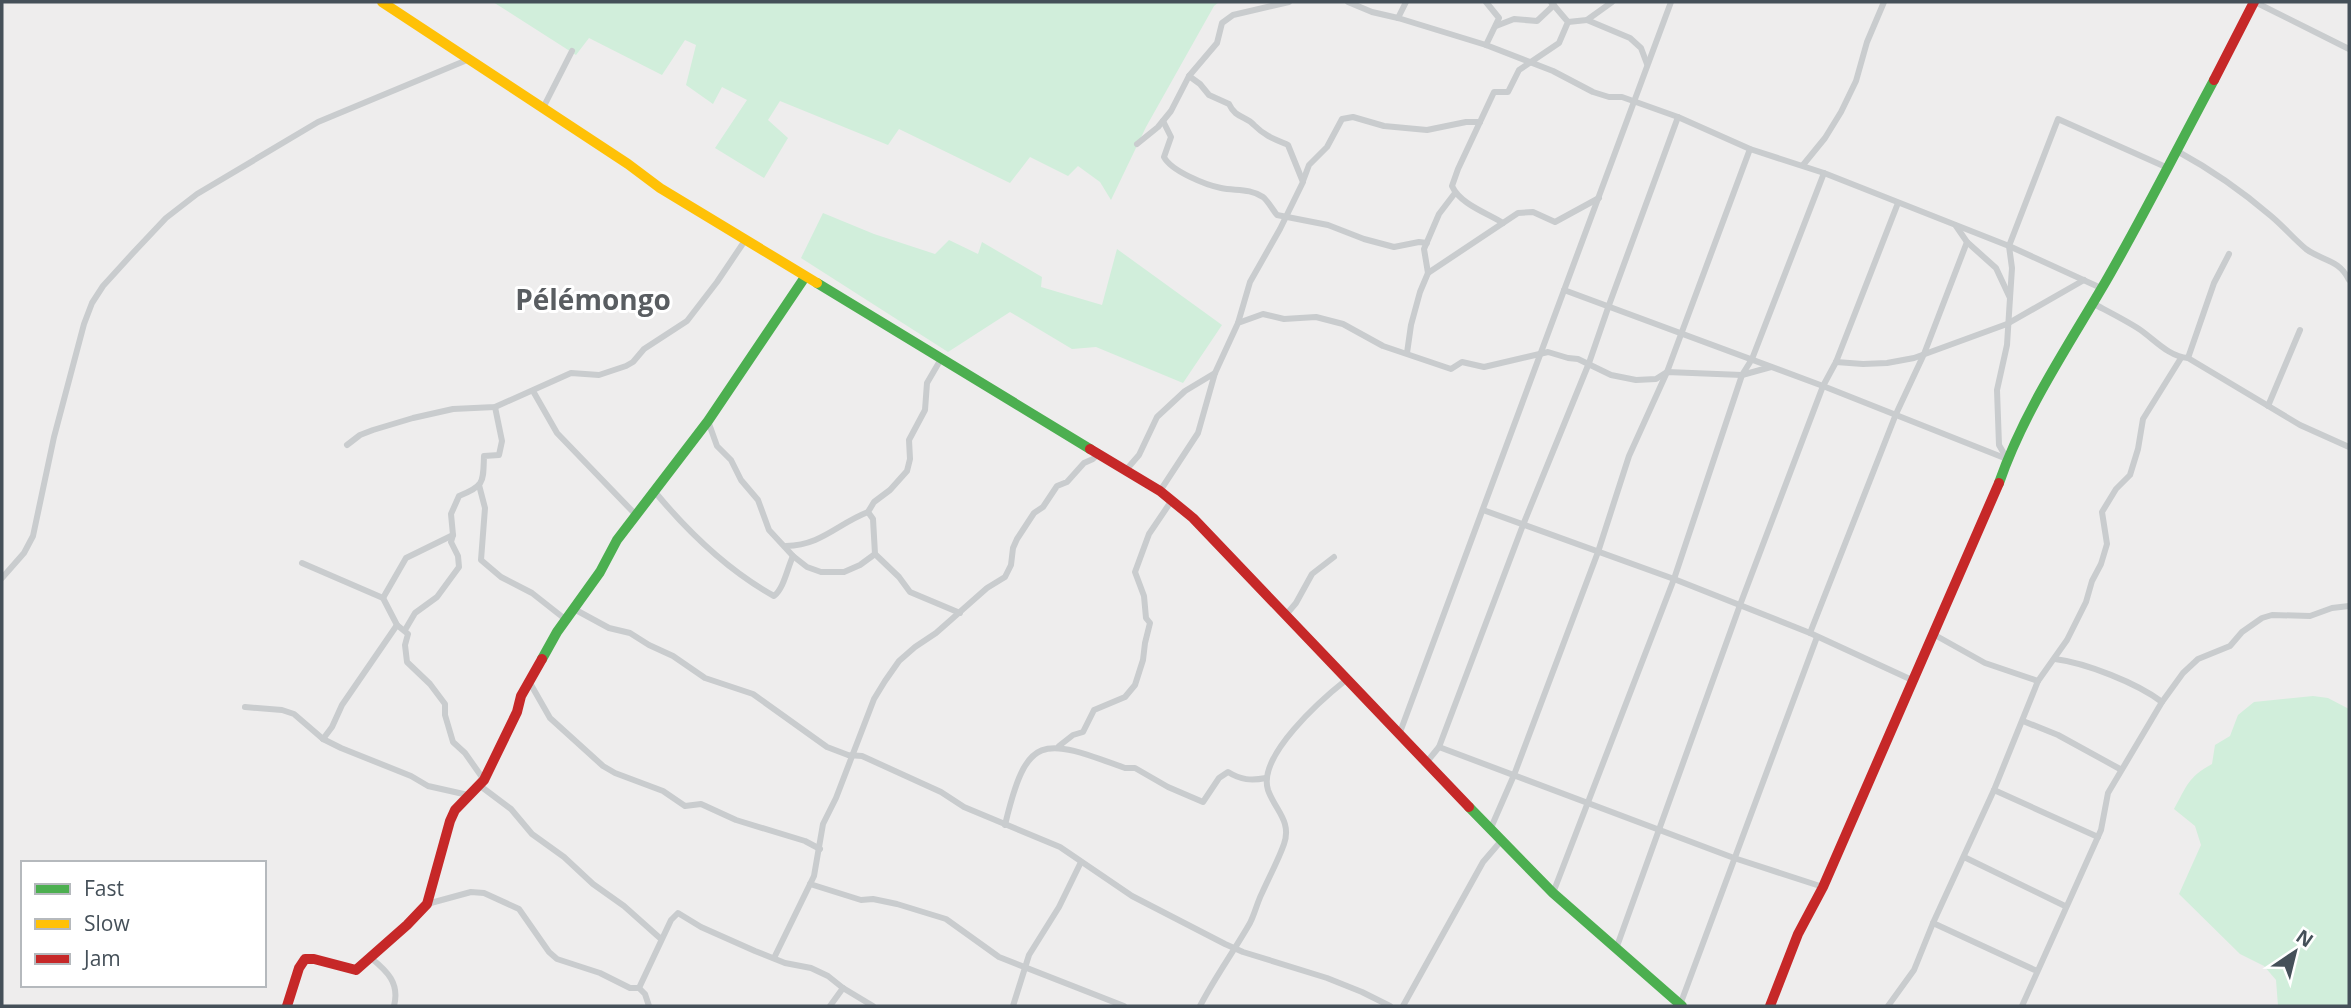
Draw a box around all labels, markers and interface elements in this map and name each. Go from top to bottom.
district label: Pélémongo [515,280,671,318]
legend [21,861,266,987]
text: Fast [84,874,124,902]
text: Slow [84,909,130,937]
north arrow [2260,917,2330,987]
text: N [2291,923,2319,953]
text: Jam [82,944,121,972]

